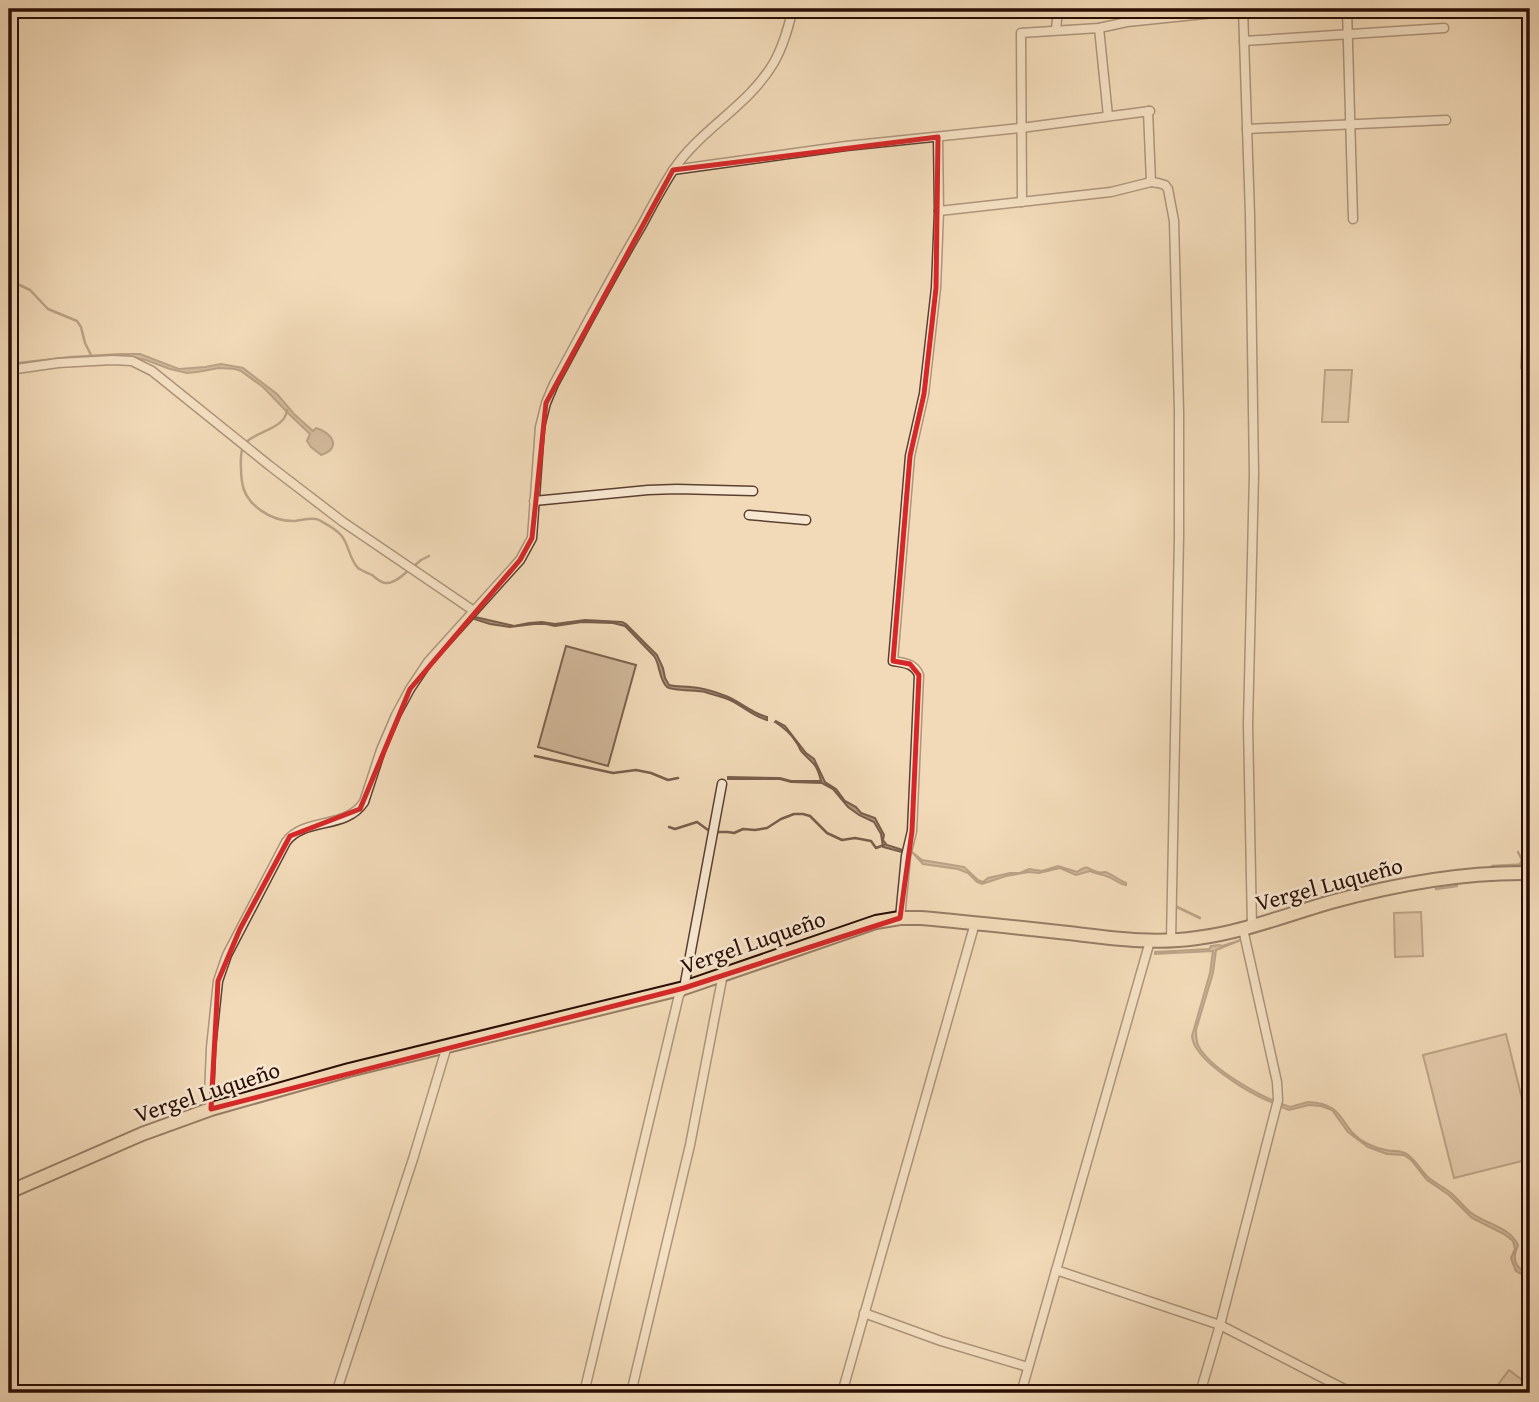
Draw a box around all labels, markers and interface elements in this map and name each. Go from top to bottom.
street label: Vergel Luqueño [1251,848,1406,919]
street label: Vergel Luqueño [676,901,830,982]
street label: Vergel Luqueño [130,1052,284,1131]

